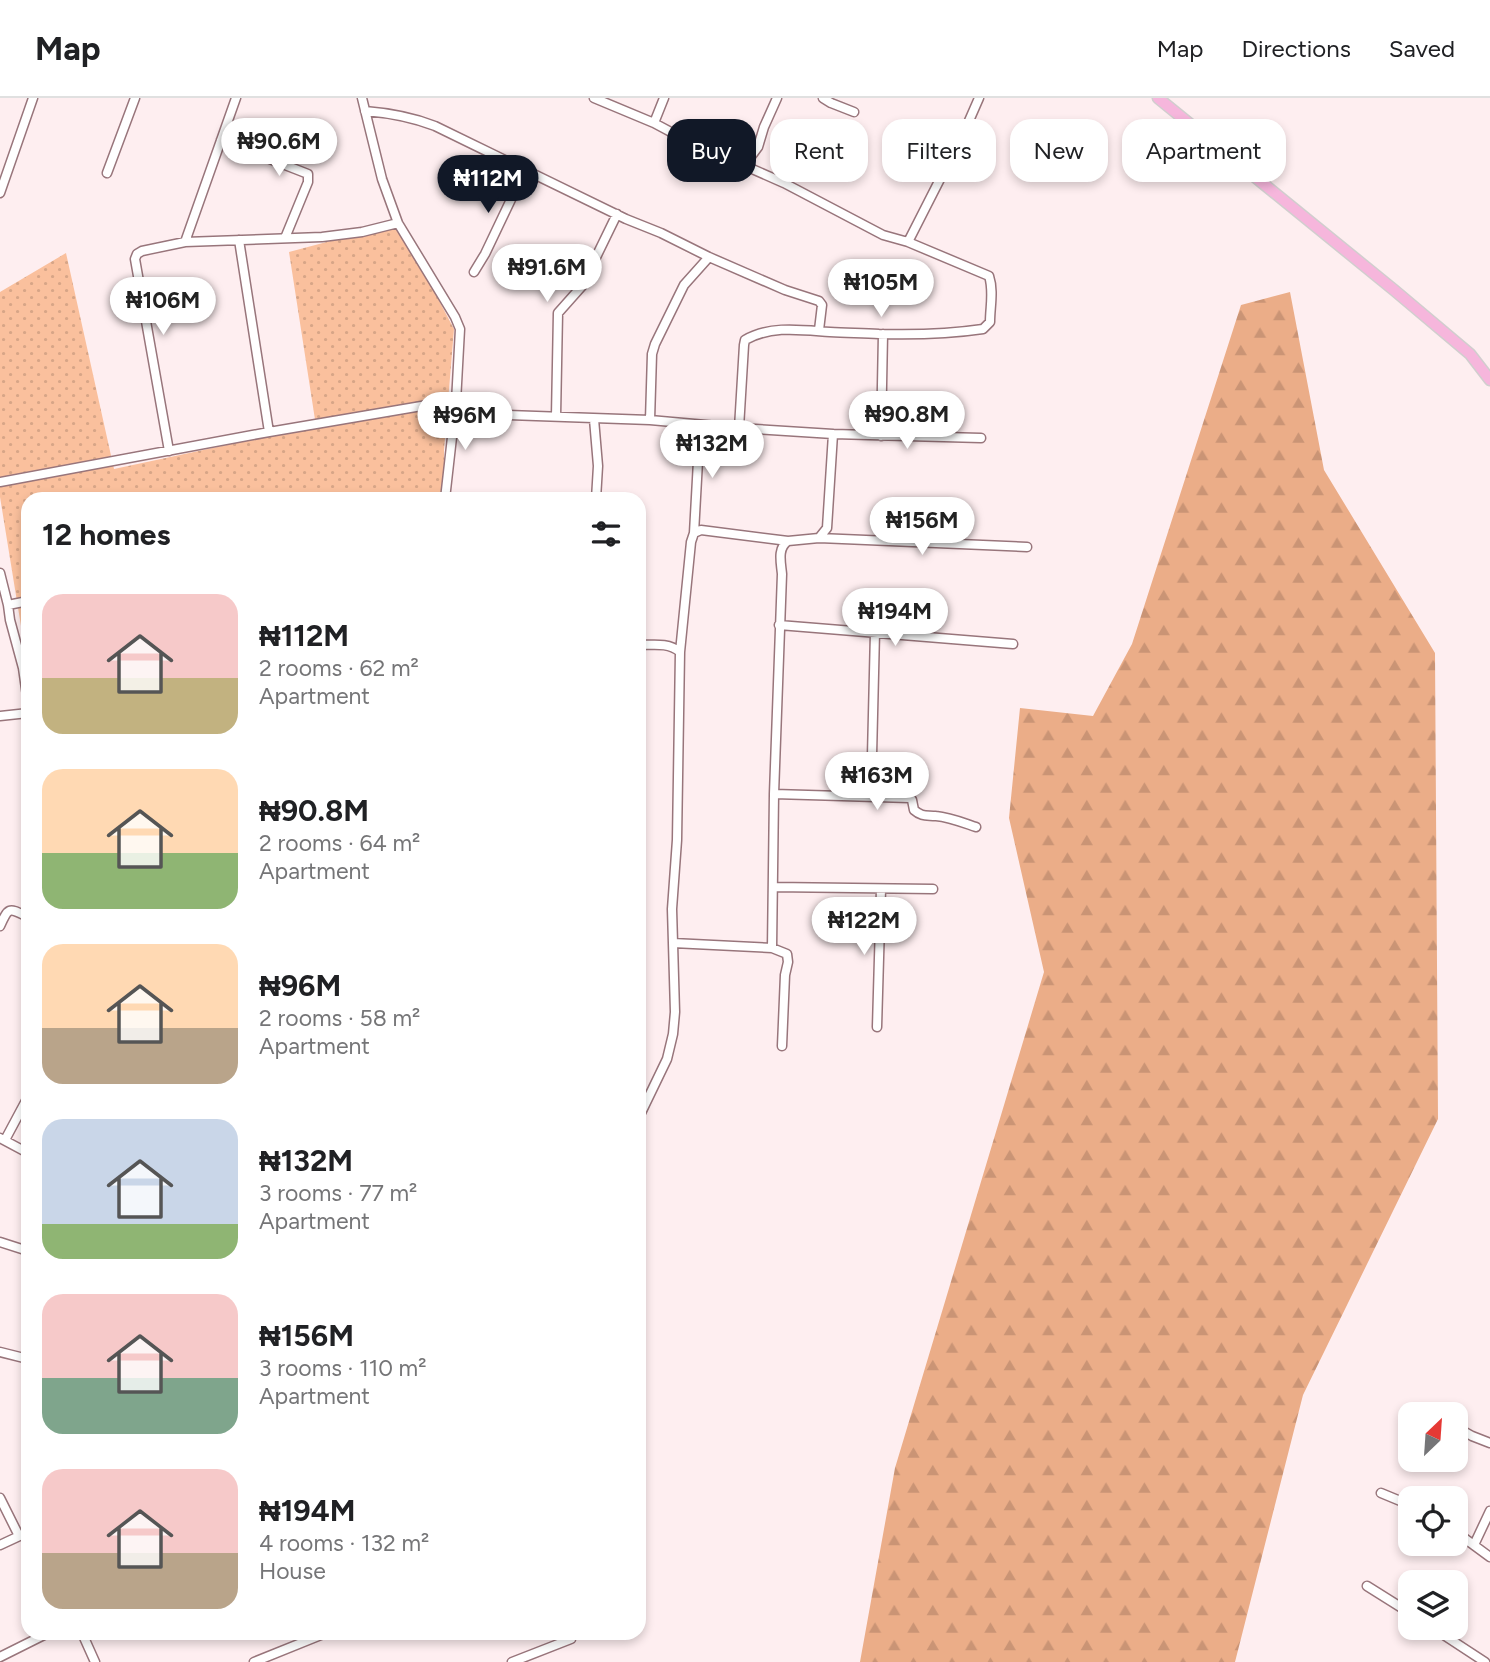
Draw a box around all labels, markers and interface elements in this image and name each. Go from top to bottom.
text: Map [35,29,101,68]
text: Map [1157,34,1203,63]
text: Directions [1241,34,1351,63]
text: Saved [1389,34,1455,63]
pin: ₦90.6M [222,118,336,178]
chip: Buy [667,119,756,182]
chip: Rent [770,119,868,182]
chip: Filters [882,119,996,182]
chip: New [1010,119,1108,182]
chip: Apartment [1122,119,1286,182]
text: ₦90.6M [237,127,321,155]
pin: ₦112M [439,156,537,215]
text: ₦112M [453,164,523,192]
pin: ₦91.6M [490,244,604,304]
text: ₦91.6M [508,253,586,281]
pin: ₦105M [832,260,930,319]
text: ₦105M [844,268,918,296]
pin: ₦106M [114,278,212,337]
text: ₦106M [126,286,200,314]
pin: ₦96M [424,392,506,452]
pin: ₦90.8M [850,392,964,451]
text: ₦90.8M [865,400,949,428]
text: ₦96M [433,401,497,429]
pin: ₦132M [663,420,761,480]
text: ₦132M [676,429,748,457]
pin: ₦156M [873,498,971,557]
text: ₦156M [886,506,958,534]
icon: filters [587,515,625,553]
text: 12 homes [42,516,170,553]
pin: ₦194M [846,588,944,648]
text: ₦194M [858,597,932,625]
text: ₦112M [259,617,349,654]
icon: home [98,622,182,706]
text: 2 rooms · 62 m² [259,654,419,682]
text: Apartment [259,682,370,710]
pin: ₦163M [828,752,926,812]
text: ₦163M [841,761,913,789]
text: ₦90.8M [259,792,369,829]
icon: home [98,797,182,881]
text: 2 rooms · 64 m² [259,829,420,857]
text: Apartment [259,857,370,885]
pin: ₦122M [815,898,913,957]
text: ₦122M [828,906,900,934]
text: ₦96M [259,967,341,1004]
icon: home [98,972,182,1056]
text: 2 rooms · 58 m² [259,1004,420,1032]
text: Apartment [259,1032,370,1060]
text: ₦132M [259,1142,353,1179]
icon: home [98,1147,182,1231]
text: 3 rooms · 77 m² [259,1179,417,1207]
text: Apartment [259,1207,370,1235]
text: ₦156M [259,1317,354,1354]
icon: home [98,1322,182,1406]
text: 3 rooms · 110 m² [259,1354,426,1382]
text: Apartment [259,1382,370,1410]
north arrow [1398,1402,1468,1472]
map controls [1398,1402,1468,1640]
button: locate [1398,1486,1468,1556]
text: ₦194M [259,1492,355,1529]
icon: home [98,1497,182,1581]
text: 4 rooms · 132 m² [259,1529,429,1557]
text: House [259,1557,326,1585]
button: layers [1398,1570,1468,1640]

